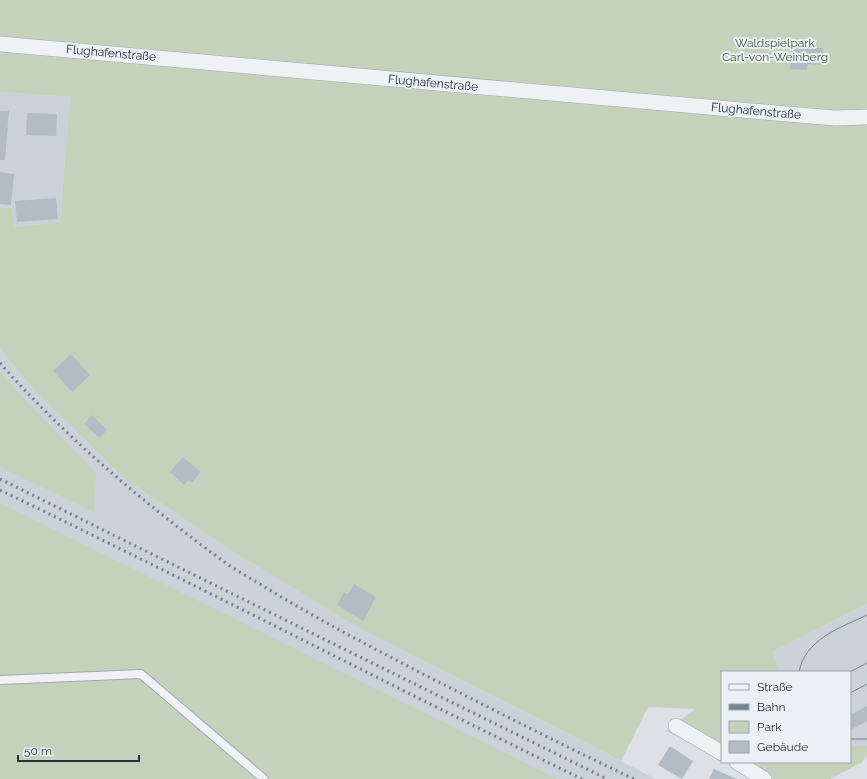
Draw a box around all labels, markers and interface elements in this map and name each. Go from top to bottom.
park label: Waldspielpark Carl-von-Weinberg [722,36,828,64]
street label: Flughafenstraße [65,42,157,64]
street label: Flughafenstraße [387,72,479,94]
street label: Flughafenstraße [710,100,802,122]
legend [721,671,851,763]
text: Straße [757,680,793,694]
text: Bahn [757,700,786,714]
text: Park [757,720,782,734]
scale bar [18,737,139,763]
text: Gebäude [757,740,808,754]
text: 50 m [24,744,52,758]

